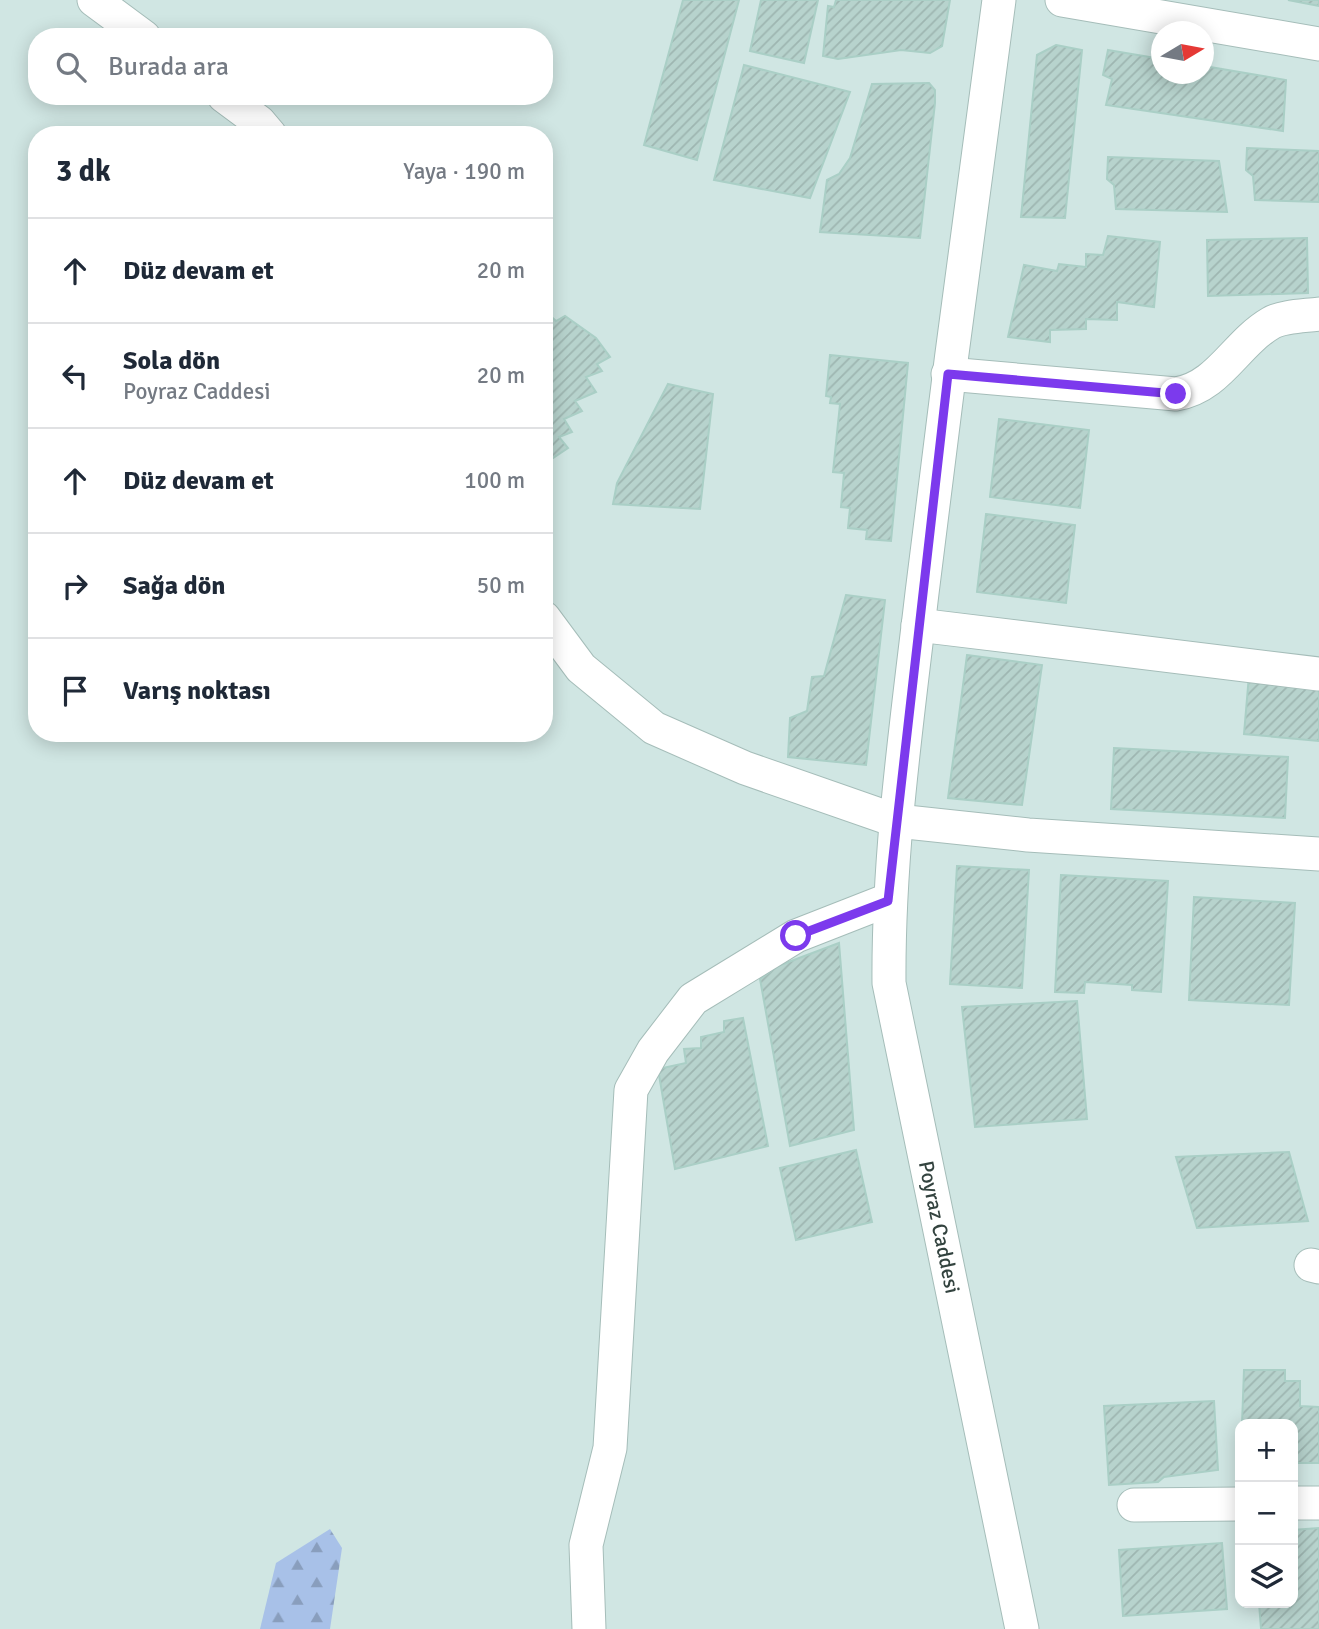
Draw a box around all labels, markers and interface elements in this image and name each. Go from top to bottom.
north arrow [1151,21,1214,84]
search box [28,28,553,105]
icon: search [52,48,90,86]
text: Burada ara [108,51,229,83]
text: 3 dk [56,153,111,190]
text: Yaya · 190 m [403,157,525,186]
icon: ahead [56,252,94,290]
text: Düz devam et [123,255,274,287]
text: 20 m [477,256,525,285]
text: Sola dön [123,345,220,377]
icon: left [56,357,94,395]
text: 20 m [477,361,525,390]
text: Poyraz Caddesi [123,377,271,406]
route end [1160,378,1191,409]
icon: ahead [56,462,94,500]
text: Düz devam et [123,465,274,497]
text: 100 m [464,466,525,495]
icon: right [56,567,94,605]
text: Sağa dön [123,570,226,602]
text: 50 m [477,571,525,600]
icon: arrive [56,672,94,710]
text: Varış noktası [123,675,271,707]
route start [780,920,811,951]
street label: Poyraz Caddesi [913,1159,966,1296]
map controls [1235,1419,1298,1608]
button: + [1235,1419,1298,1482]
button: − [1235,1482,1298,1545]
button: layers [1235,1545,1298,1608]

